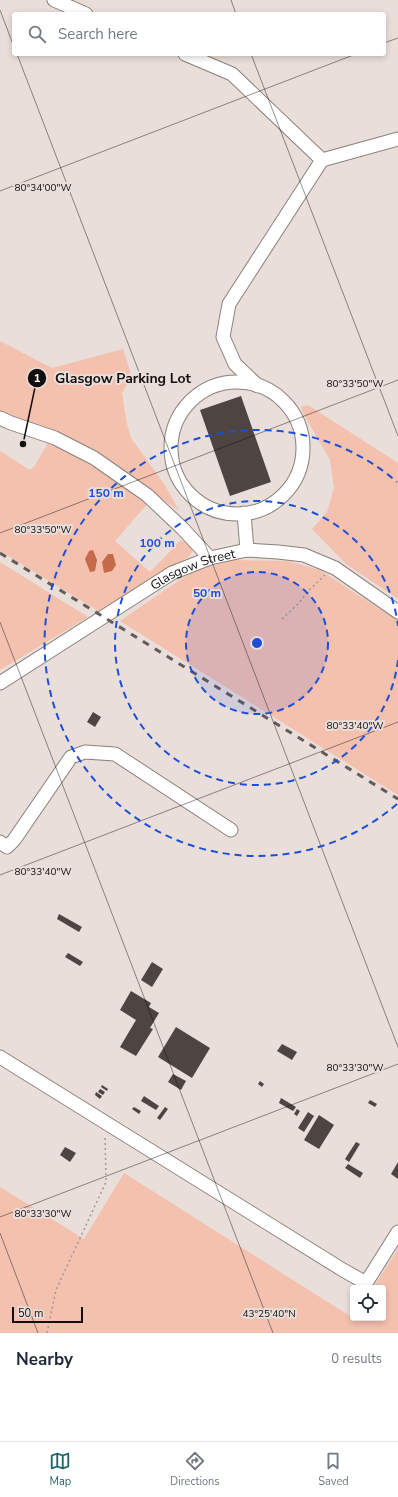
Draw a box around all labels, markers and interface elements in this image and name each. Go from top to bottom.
search box [12,12,386,56]
icon: search [26,23,48,45]
text: Search here [58,24,138,44]
text: 80°34'00"W [15,181,71,195]
callout: Glasgow Parking Lot [27,365,199,391]
text: Glasgow Parking Lot [55,369,192,388]
text: 1 [33,370,41,386]
text: 80°33'50"W [327,377,383,391]
text: 150 m [88,485,124,501]
text: 80°33'50"W [15,523,71,537]
text: 100 m [139,535,175,551]
street label: Glasgow Street [147,545,237,595]
text: 50 m [193,585,221,601]
centre of rings [250,636,264,650]
text: 80°33'40"W [327,719,383,733]
text: 80°33'40"W [15,865,71,879]
text: 80°33'30"W [327,1061,383,1075]
text: 80°33'30"W [15,1207,71,1221]
map controls [350,1285,386,1321]
button: locate [350,1285,386,1321]
scale bar [12,1305,83,1324]
text: 50 m [18,1306,43,1321]
text: 43°25'40"N [242,1307,296,1321]
text: Nearby [16,1348,73,1371]
text: 0 results [331,1350,382,1368]
tab: Map [49,1450,71,1489]
tab: Directions [170,1450,220,1489]
tab: Saved [318,1450,349,1489]

